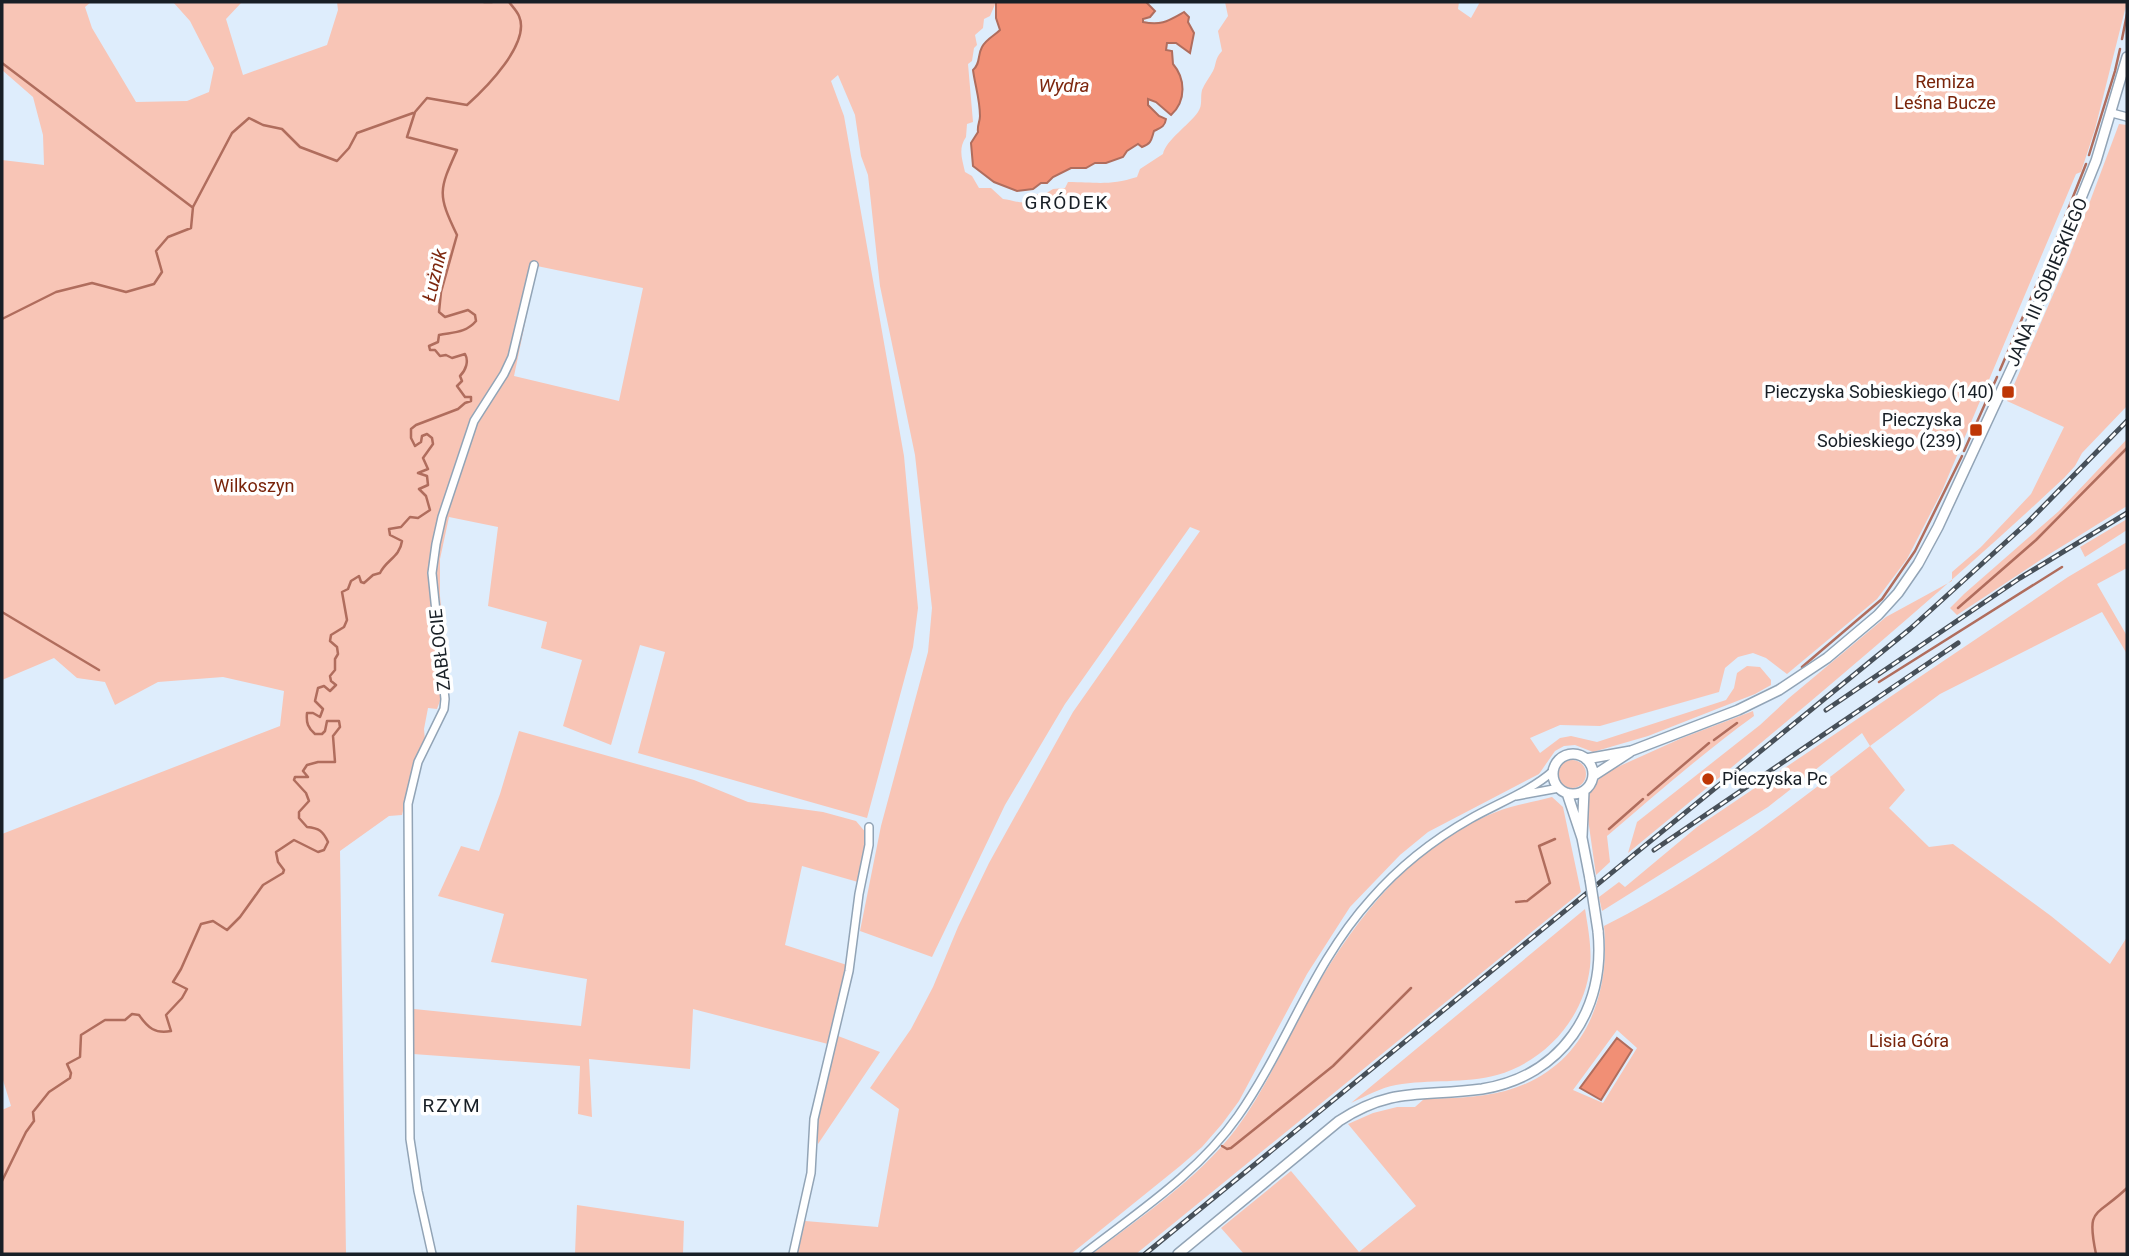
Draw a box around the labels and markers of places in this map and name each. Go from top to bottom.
place label: Pieczyska Sobieskiego (140) [1764,381,1994,403]
marker: Pieczyska Sobieskiego (140) [2000,384,2016,400]
place label: Pieczyska Sobieskiego (239) [1817,409,1962,452]
marker: Pieczyska Sobieskiego (239) [1968,422,1984,438]
place label: Pieczyska Pc [1722,768,1827,789]
marker: Pieczyska Pc [1700,771,1716,787]

